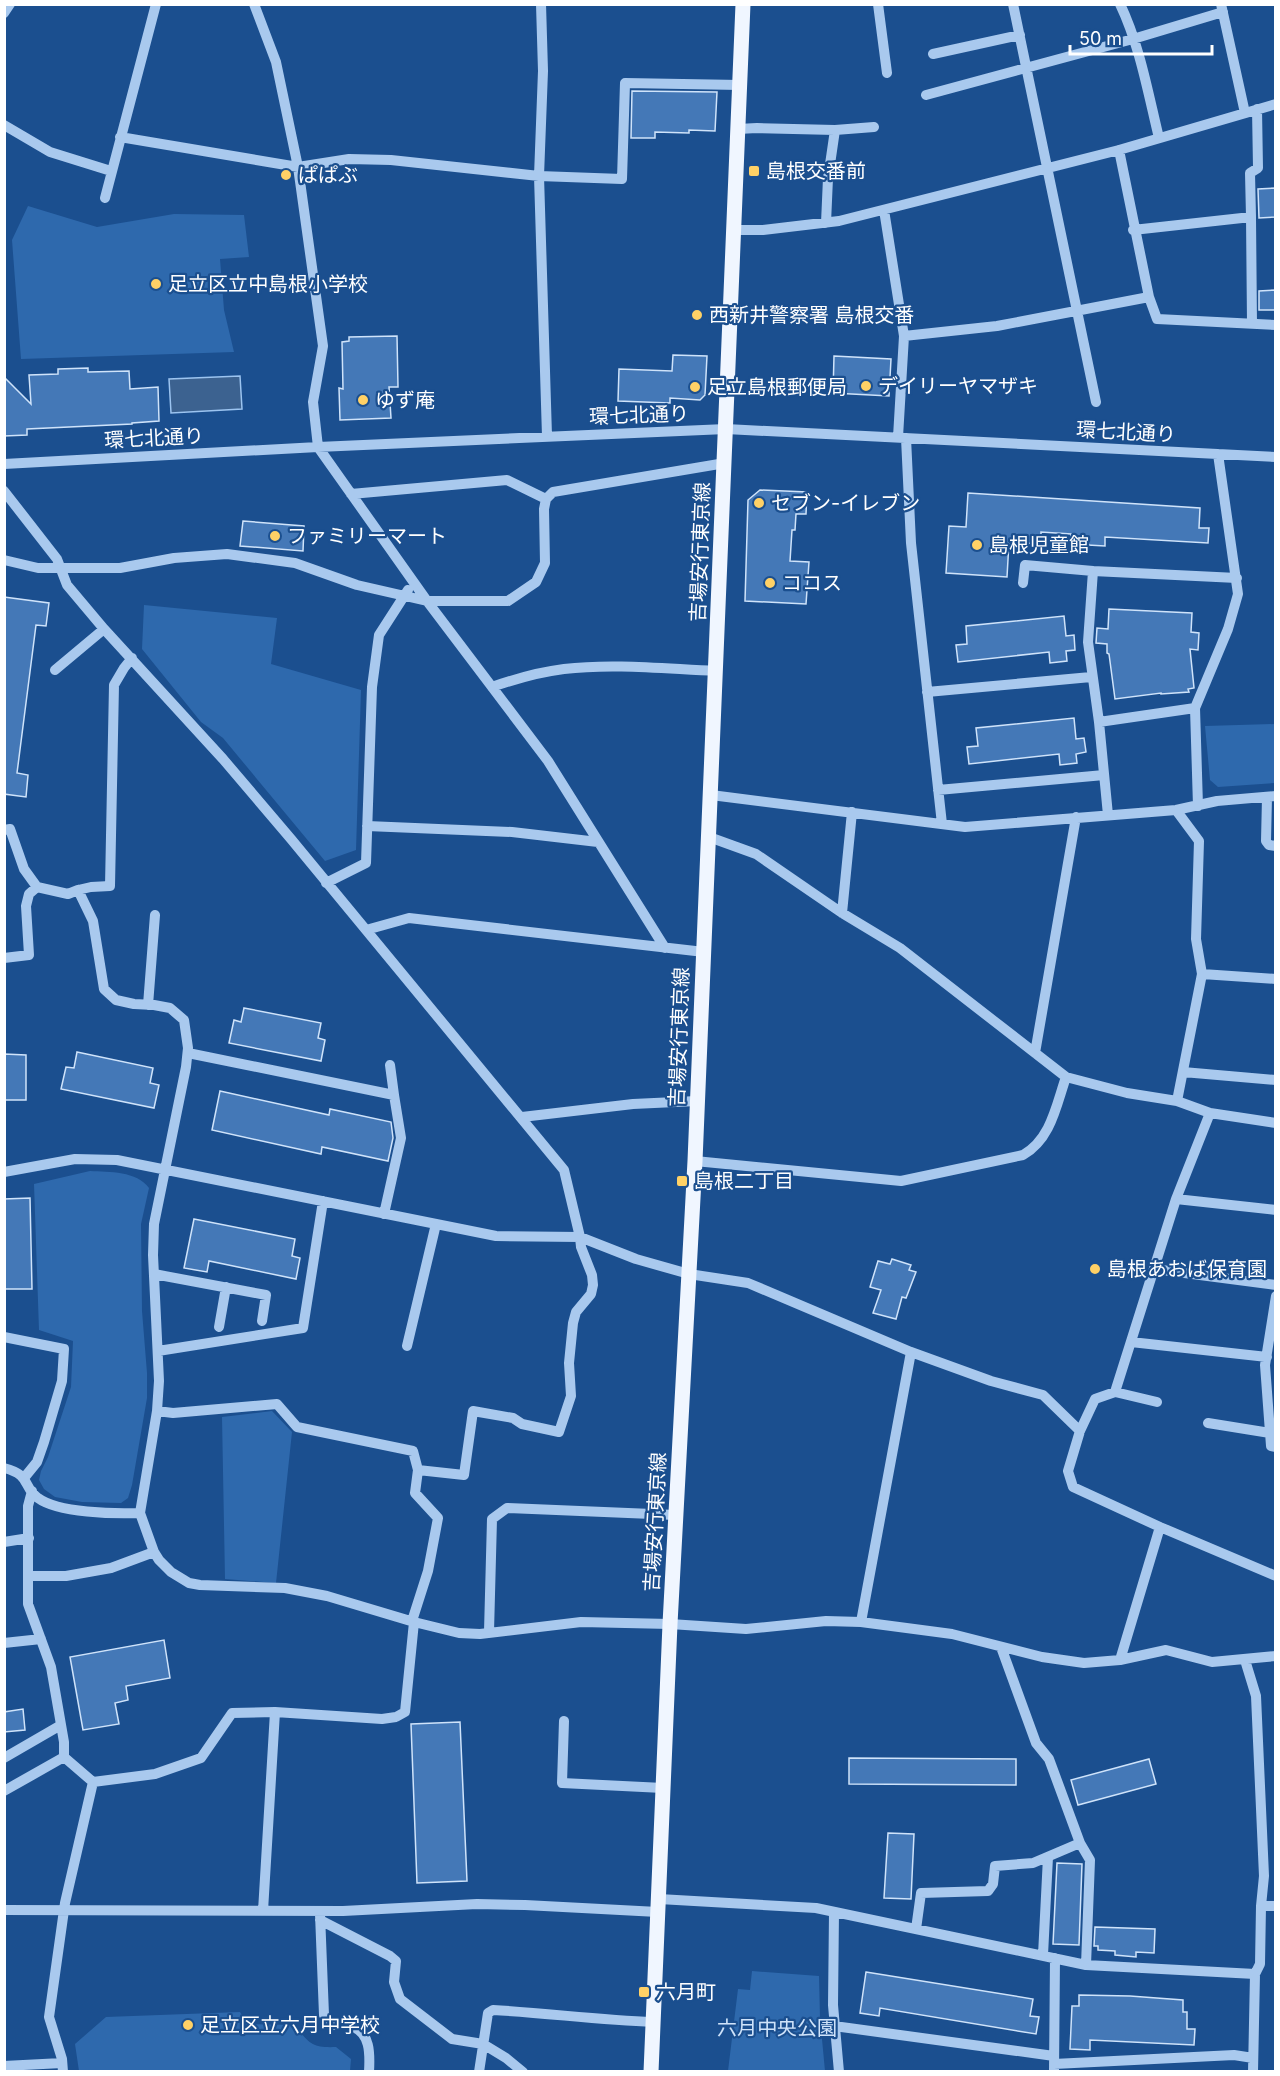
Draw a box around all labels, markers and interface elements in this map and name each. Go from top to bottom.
scale bar [1070,18,1212,56]
text: 50 m [1079,28,1122,49]
place label: 島根交番前 [766,159,866,183]
place label: ぱぱぶ [298,163,358,187]
marker: 島根交番前 [747,164,761,178]
marker: ぱぱぶ [279,168,293,182]
place label: 足立区立中島根小学校 [168,272,368,296]
marker: 足立区立中島根小学校 [149,277,163,291]
place label: 西新井警察署 島根交番 [709,303,915,327]
marker: 西新井警察署 島根交番 [690,308,704,322]
place label: デイリーヤマザキ [878,374,1038,398]
place label: 足立島根郵便局 [707,375,847,399]
marker: デイリーヤマザキ [859,379,873,393]
marker: 足立島根郵便局 [688,380,702,394]
place label: ゆず庵 [375,388,435,412]
marker: ゆず庵 [356,393,370,407]
street label: 環七北通り [589,401,689,429]
street label: 環七北通り [1075,417,1177,447]
street label: 環七北通り [103,423,205,453]
street label: 吉場安行東京線 [686,482,714,622]
place label: セブン-イレブン [771,491,920,515]
marker: セブン-イレブン [752,496,766,510]
place label: ファミリーマート [287,524,447,548]
marker: ファミリーマート [268,529,282,543]
place label: 島根児童館 [989,533,1089,557]
marker: 島根児童館 [970,538,984,552]
place label: ココス [782,571,842,595]
marker: ココス [763,576,777,590]
street label: 吉場安行東京線 [665,967,693,1107]
place label: 島根二丁目 [694,1169,794,1193]
marker: 島根二丁目 [675,1174,689,1188]
place label: 島根あおば保育園 [1107,1257,1267,1281]
marker: 島根あおば保育園 [1088,1262,1102,1276]
street label: 吉場安行東京線 [639,1451,671,1593]
place label: 六月町 [656,1980,716,2004]
marker: 六月町 [637,1985,651,1999]
place label: 足立区立六月中学校 [200,2013,380,2037]
park label: 六月中央公園 [717,2016,837,2040]
marker: 足立区立六月中学校 [181,2018,195,2032]

